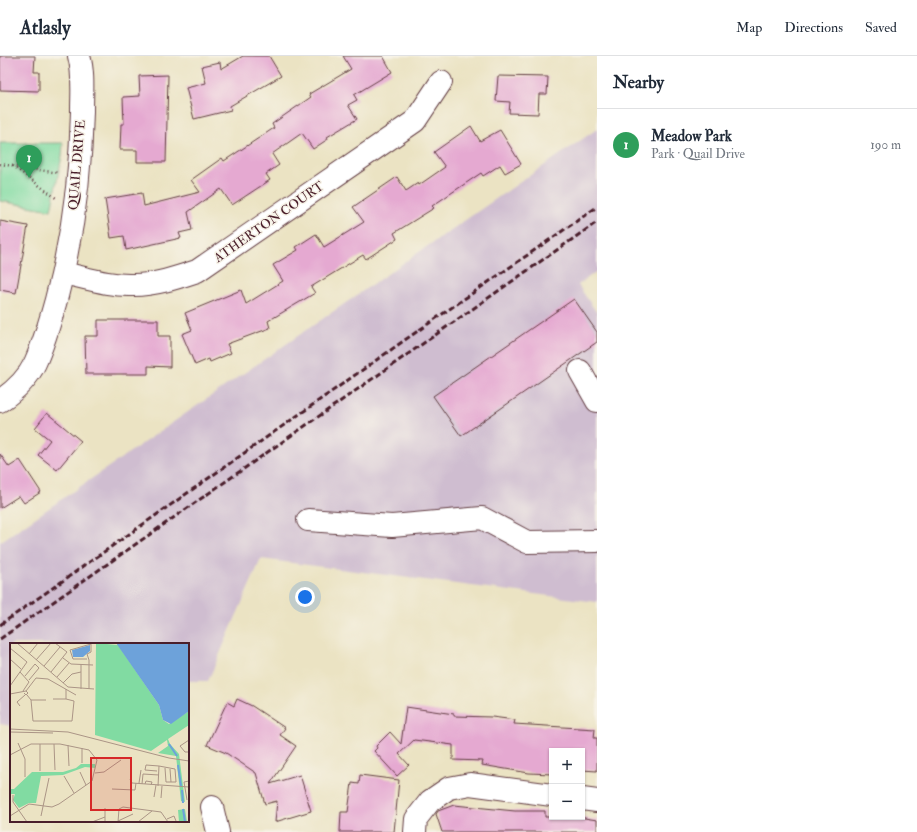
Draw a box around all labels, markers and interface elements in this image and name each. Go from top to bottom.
text: Atlasly [20,16,71,40]
text: Map [736,19,762,36]
text: Directions [784,19,843,36]
text: Saved [865,19,897,36]
text: Nearby [613,72,664,93]
street label: QUAIL DRIVE [65,119,89,211]
text: Meadow Park [651,127,732,146]
text: 1 [624,137,628,153]
text: 190 m [870,137,901,153]
pin: 1 [16,145,42,178]
text: Park · Quail Drive [651,146,745,162]
street label: ATHERTON COURT [210,178,327,267]
your location [295,587,315,607]
inset map [10,643,189,822]
map controls [549,748,585,820]
button: + [549,748,585,784]
button: − [549,784,585,820]

